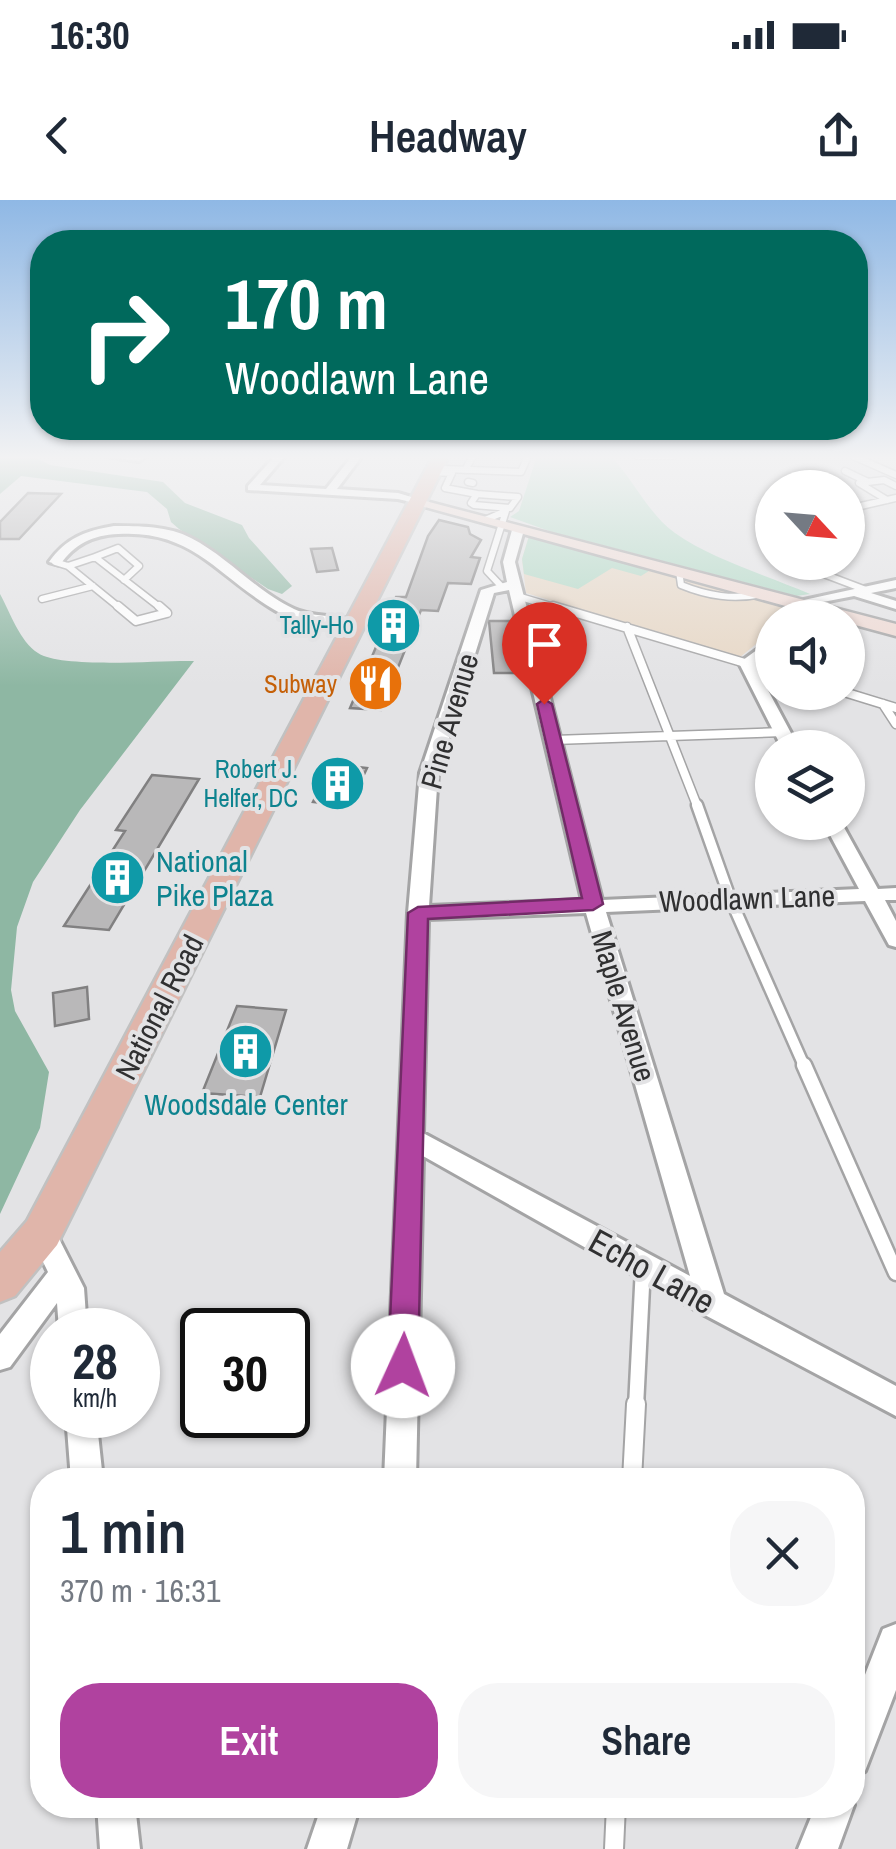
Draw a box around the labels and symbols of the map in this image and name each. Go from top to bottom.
north arrow [755,470,865,580]
building icon: Tally-Ho [363,595,423,655]
pin [502,602,587,705]
place label: Tally-Ho [280,608,354,642]
street label: Pine Avenue [411,649,487,793]
restaurant icon: Subway [346,654,406,714]
place label: Subway [264,667,338,701]
place label: Robert J. Helfer, DC [203,752,298,815]
building icon: Robert J. Helfer, DC [307,753,367,813]
place label: National Pike Plaza [156,841,274,915]
building icon: National Pike Plaza [87,848,147,908]
street label: Woodlawn Lane [658,875,836,921]
street label: Maple Avenue [582,926,666,1086]
street label: National Road [105,928,213,1086]
building icon: Woodsdale Center [216,1022,276,1082]
place label: Woodsdale Center [144,1084,348,1124]
street label: Echo Lane [581,1217,723,1325]
speed limit sign: 30 [180,1308,310,1438]
position arrow [351,1314,455,1418]

